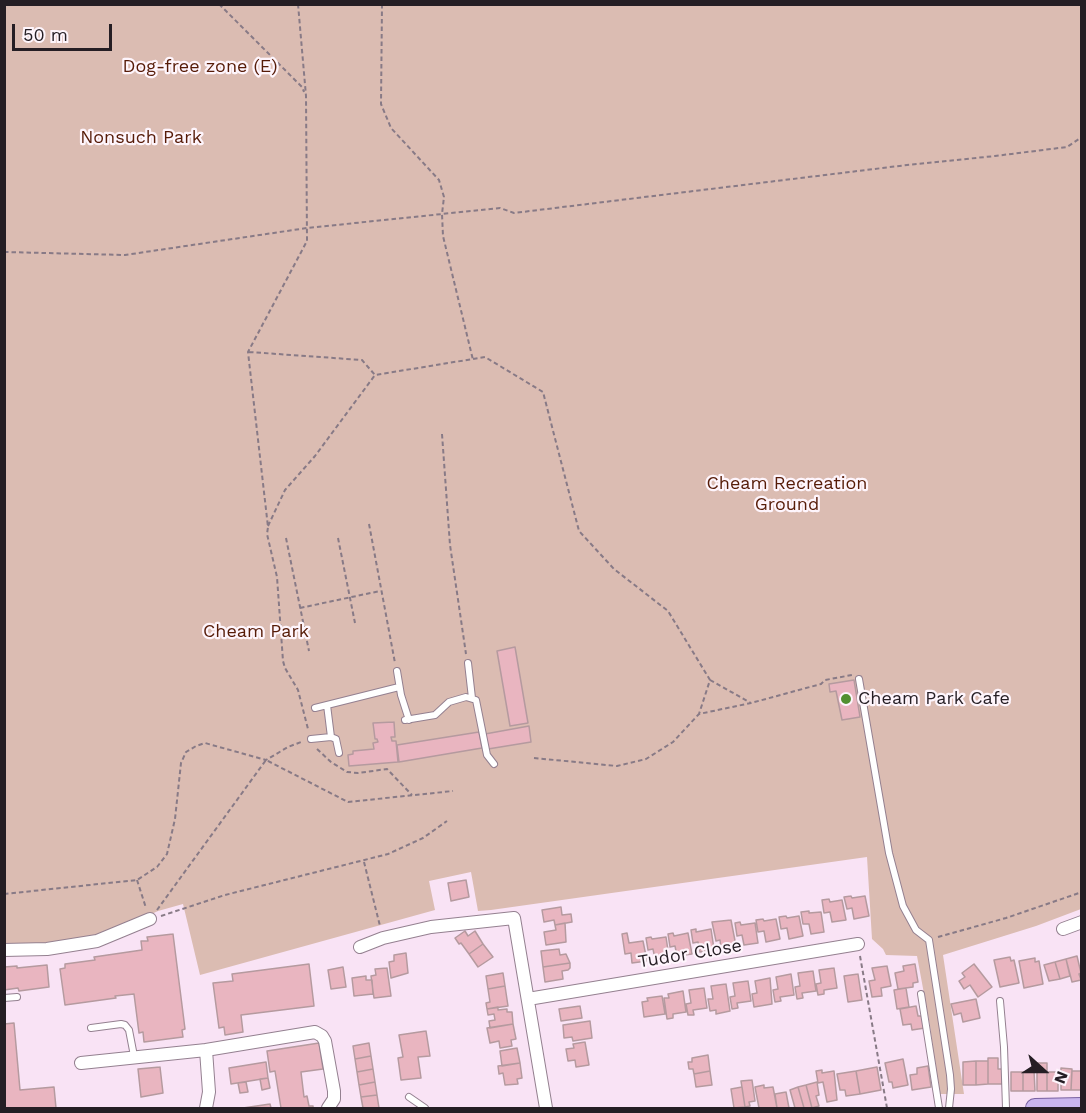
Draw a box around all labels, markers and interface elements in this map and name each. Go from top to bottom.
scale bar [15,12,116,50]
text: 50 m [23,24,68,45]
park label: Dog-free zone (E) [123,56,277,78]
park label: Nonsuch Park [80,127,202,149]
park label: Cheam Recreation Ground [706,473,868,516]
park label: Cheam Park [203,621,309,643]
place label: Cheam Park Cafe [858,688,1010,710]
marker: Cheam Park Cafe [839,692,853,706]
street label: Tudor Close [637,935,743,973]
north arrow [1014,1041,1074,1101]
text: N [1050,1069,1072,1087]

